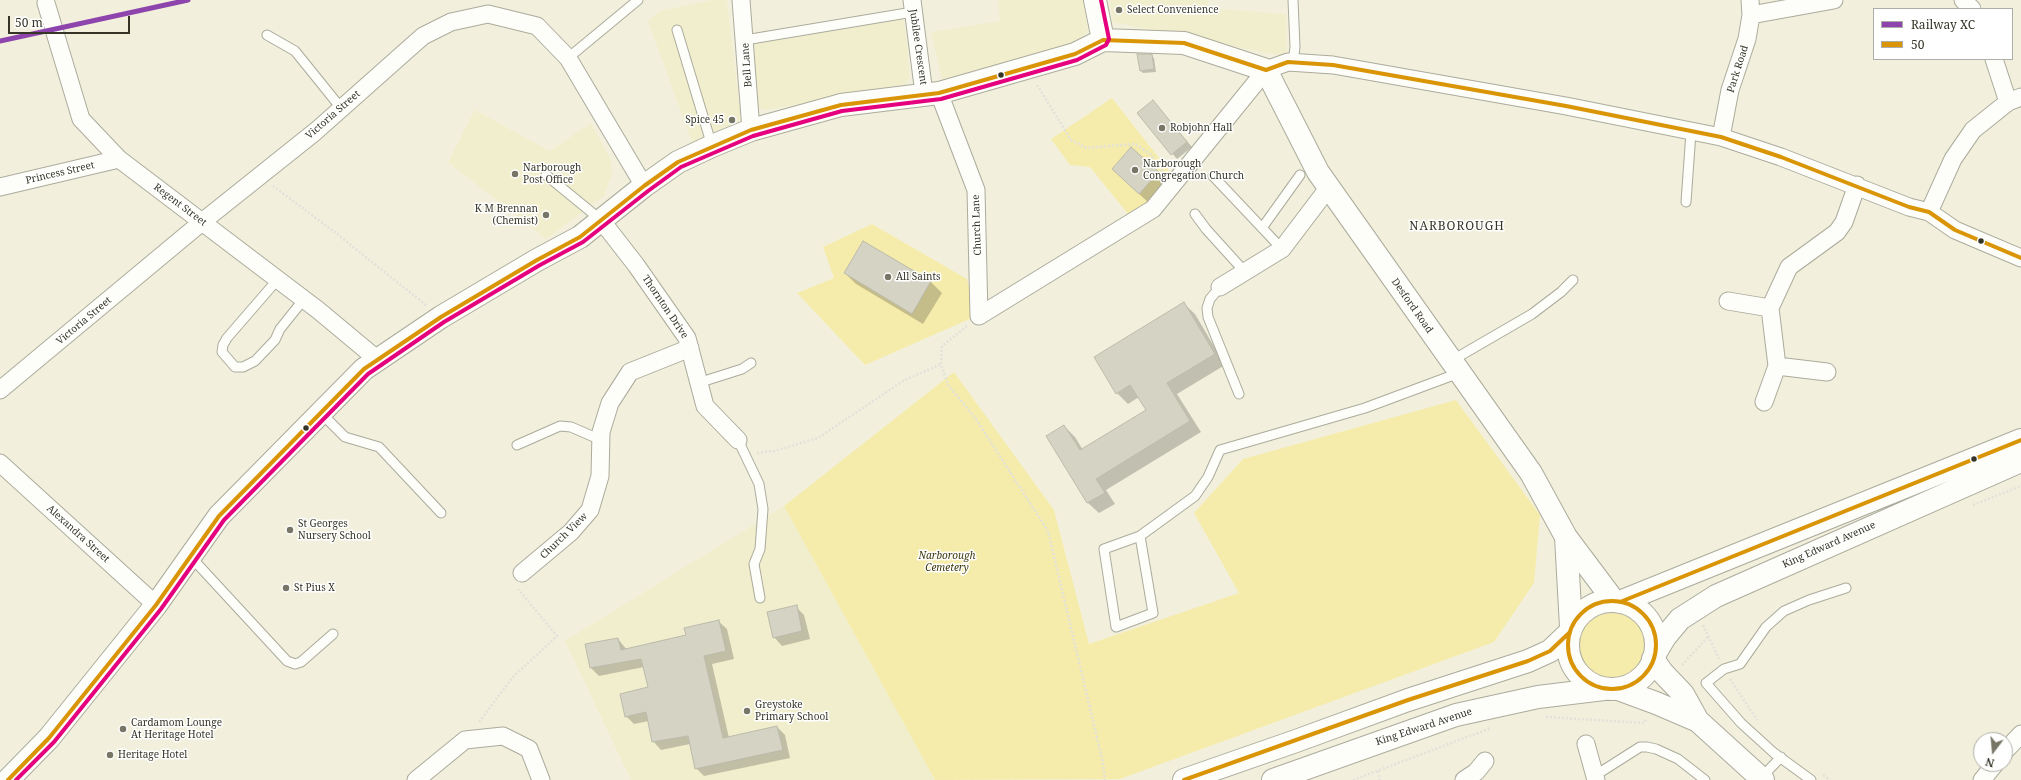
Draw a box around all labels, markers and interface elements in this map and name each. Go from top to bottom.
place label: Select Convenience [1127,4,1218,16]
marker: Select Convenience [1114,5,1124,15]
scale bar [10,8,132,34]
street label: Jubilee Crescent [907,8,929,86]
legend [1873,8,2013,60]
text: 50 m [15,14,43,31]
text: Railway XC [1911,16,1975,33]
text: 50 [1911,36,1924,53]
street label: Bell Lane [739,42,755,88]
street label: Park Road [1725,44,1751,94]
unlabelled marker [996,70,1006,80]
street label: Victoria Street [303,88,363,142]
place label: Spice 45 [685,114,724,126]
marker: Spice 45 [727,115,737,125]
place label: Robjohn Hall [1170,122,1232,134]
marker: Robjohn Hall [1157,123,1167,133]
place label: Narborough Congregation Church [1143,158,1244,182]
street label: Princess Street [24,159,96,187]
place label: Narborough Post Office [523,162,581,186]
marker: Narborough Congregation Church [1130,165,1140,175]
marker: Narborough Post Office [510,169,520,179]
street label: Regent Street [151,181,209,229]
street label: Church Lane [970,194,984,256]
place label: K M Brennan (Chemist) [475,203,538,226]
marker: K M Brennan (Chemist) [541,210,551,220]
district label: NARBOROUGH [1409,220,1505,234]
unlabelled marker [1976,236,1986,246]
place label: All Saints [896,271,941,283]
marker: All Saints [883,272,893,282]
street label: Thornton Drive [639,273,691,341]
street label: Desford Road [1389,276,1435,336]
street label: Victoria Street [54,294,114,348]
unlabelled marker [301,423,311,433]
unlabelled marker [1969,454,1979,464]
street label: Alexandra Street [44,503,112,565]
street label: Church View [538,510,590,562]
place label: St Georges Nursery School [298,518,371,542]
street label: King Edward Avenue [1781,519,1877,571]
marker: St Georges Nursery School [285,525,295,535]
park label: Narborough Cemetery [918,550,976,574]
place label: St Pius X [294,582,335,594]
marker: St Pius X [281,583,291,593]
place label: Greystoke Primary School [755,699,828,722]
marker: Greystoke Primary School [742,706,752,716]
street label: King Edward Avenue [1374,706,1474,748]
place label: Cardamom Lounge At Heritage Hotel [131,717,222,740]
marker: Cardamom Lounge At Heritage Hotel [118,724,128,734]
north arrow [1973,732,2013,772]
place label: Heritage Hotel [118,749,187,761]
marker: Heritage Hotel [105,750,115,760]
text: N [1984,755,1996,771]

